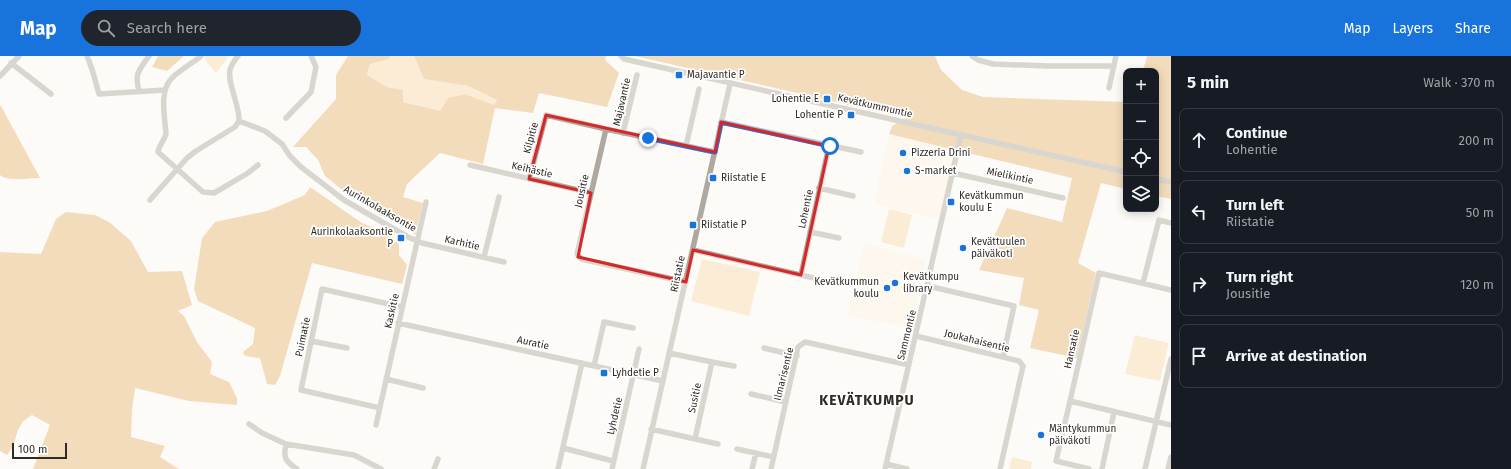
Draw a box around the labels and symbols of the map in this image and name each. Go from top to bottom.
place label: Majavantie P [687,69,745,81]
marker: Majavantie P [674,70,684,80]
street label: Majavantie [611,77,633,127]
street label: Kevätkummuntie [836,92,914,120]
place label: Lohentie E [771,93,819,105]
marker: Lohentie E [822,94,832,104]
place label: Lohentie P [795,109,843,121]
marker: Lohentie P [846,110,856,120]
street label: Kilpitie [521,121,541,155]
route end [639,129,657,147]
route start [821,137,839,155]
place label: Pizzeria Drini [911,147,970,159]
marker: Pizzeria Drini [898,148,908,158]
street label: Keihästie [510,159,554,181]
place label: S-market [915,165,957,177]
street label: Mielikintie [986,165,1034,187]
marker: S-market [902,166,912,176]
place label: Riistatie E [721,172,766,184]
street label: Jousitie [572,173,592,209]
marker: Riistatie E [708,173,718,183]
street label: Aurinkolaaksontie [341,183,419,235]
street label: Lohentie [796,188,816,230]
place label: Kevätkummun koulu E [959,190,1024,214]
marker: Kevätkummun koulu E [946,197,956,207]
place label: Riistatie P [701,219,747,231]
marker: Riistatie P [688,220,698,230]
place label: Aurinkolaaksontie P [311,226,393,250]
marker: Aurinkolaaksontie P [396,233,406,243]
street label: Karhitie [443,233,481,253]
place label: Kevättuulen päiväkoti [971,236,1025,260]
marker: Kevättuulen päiväkoti [958,243,968,253]
street label: Riistatie [668,255,688,293]
place label: Kevätkumpu library [903,271,959,295]
place label: Kevätkummun koulu [814,276,879,300]
marker: Kevätkumpu library [890,278,900,288]
marker: Kevätkummun koulu [882,283,892,293]
street label: Kaskitie [382,292,402,330]
street label: Sammontie [895,309,919,361]
street label: Puimatie [293,316,313,358]
street label: Joukahaisentie [943,327,1011,355]
street label: Hansatie [1062,328,1082,370]
street label: Auratie [516,334,550,352]
street label: Ilmarisentie [772,346,796,402]
place label: Lyhdetie P [612,367,659,379]
marker: Lyhdetie P [599,368,609,378]
street label: Susitie [686,382,704,414]
district label: KEVÄTKUMPU [819,391,915,409]
street label: Lyhdetie [605,396,625,436]
place label: Mäntykummun päiväkoti [1049,423,1116,447]
marker: Mäntykummun päiväkoti [1036,430,1046,440]
scale bar [12,441,67,460]

